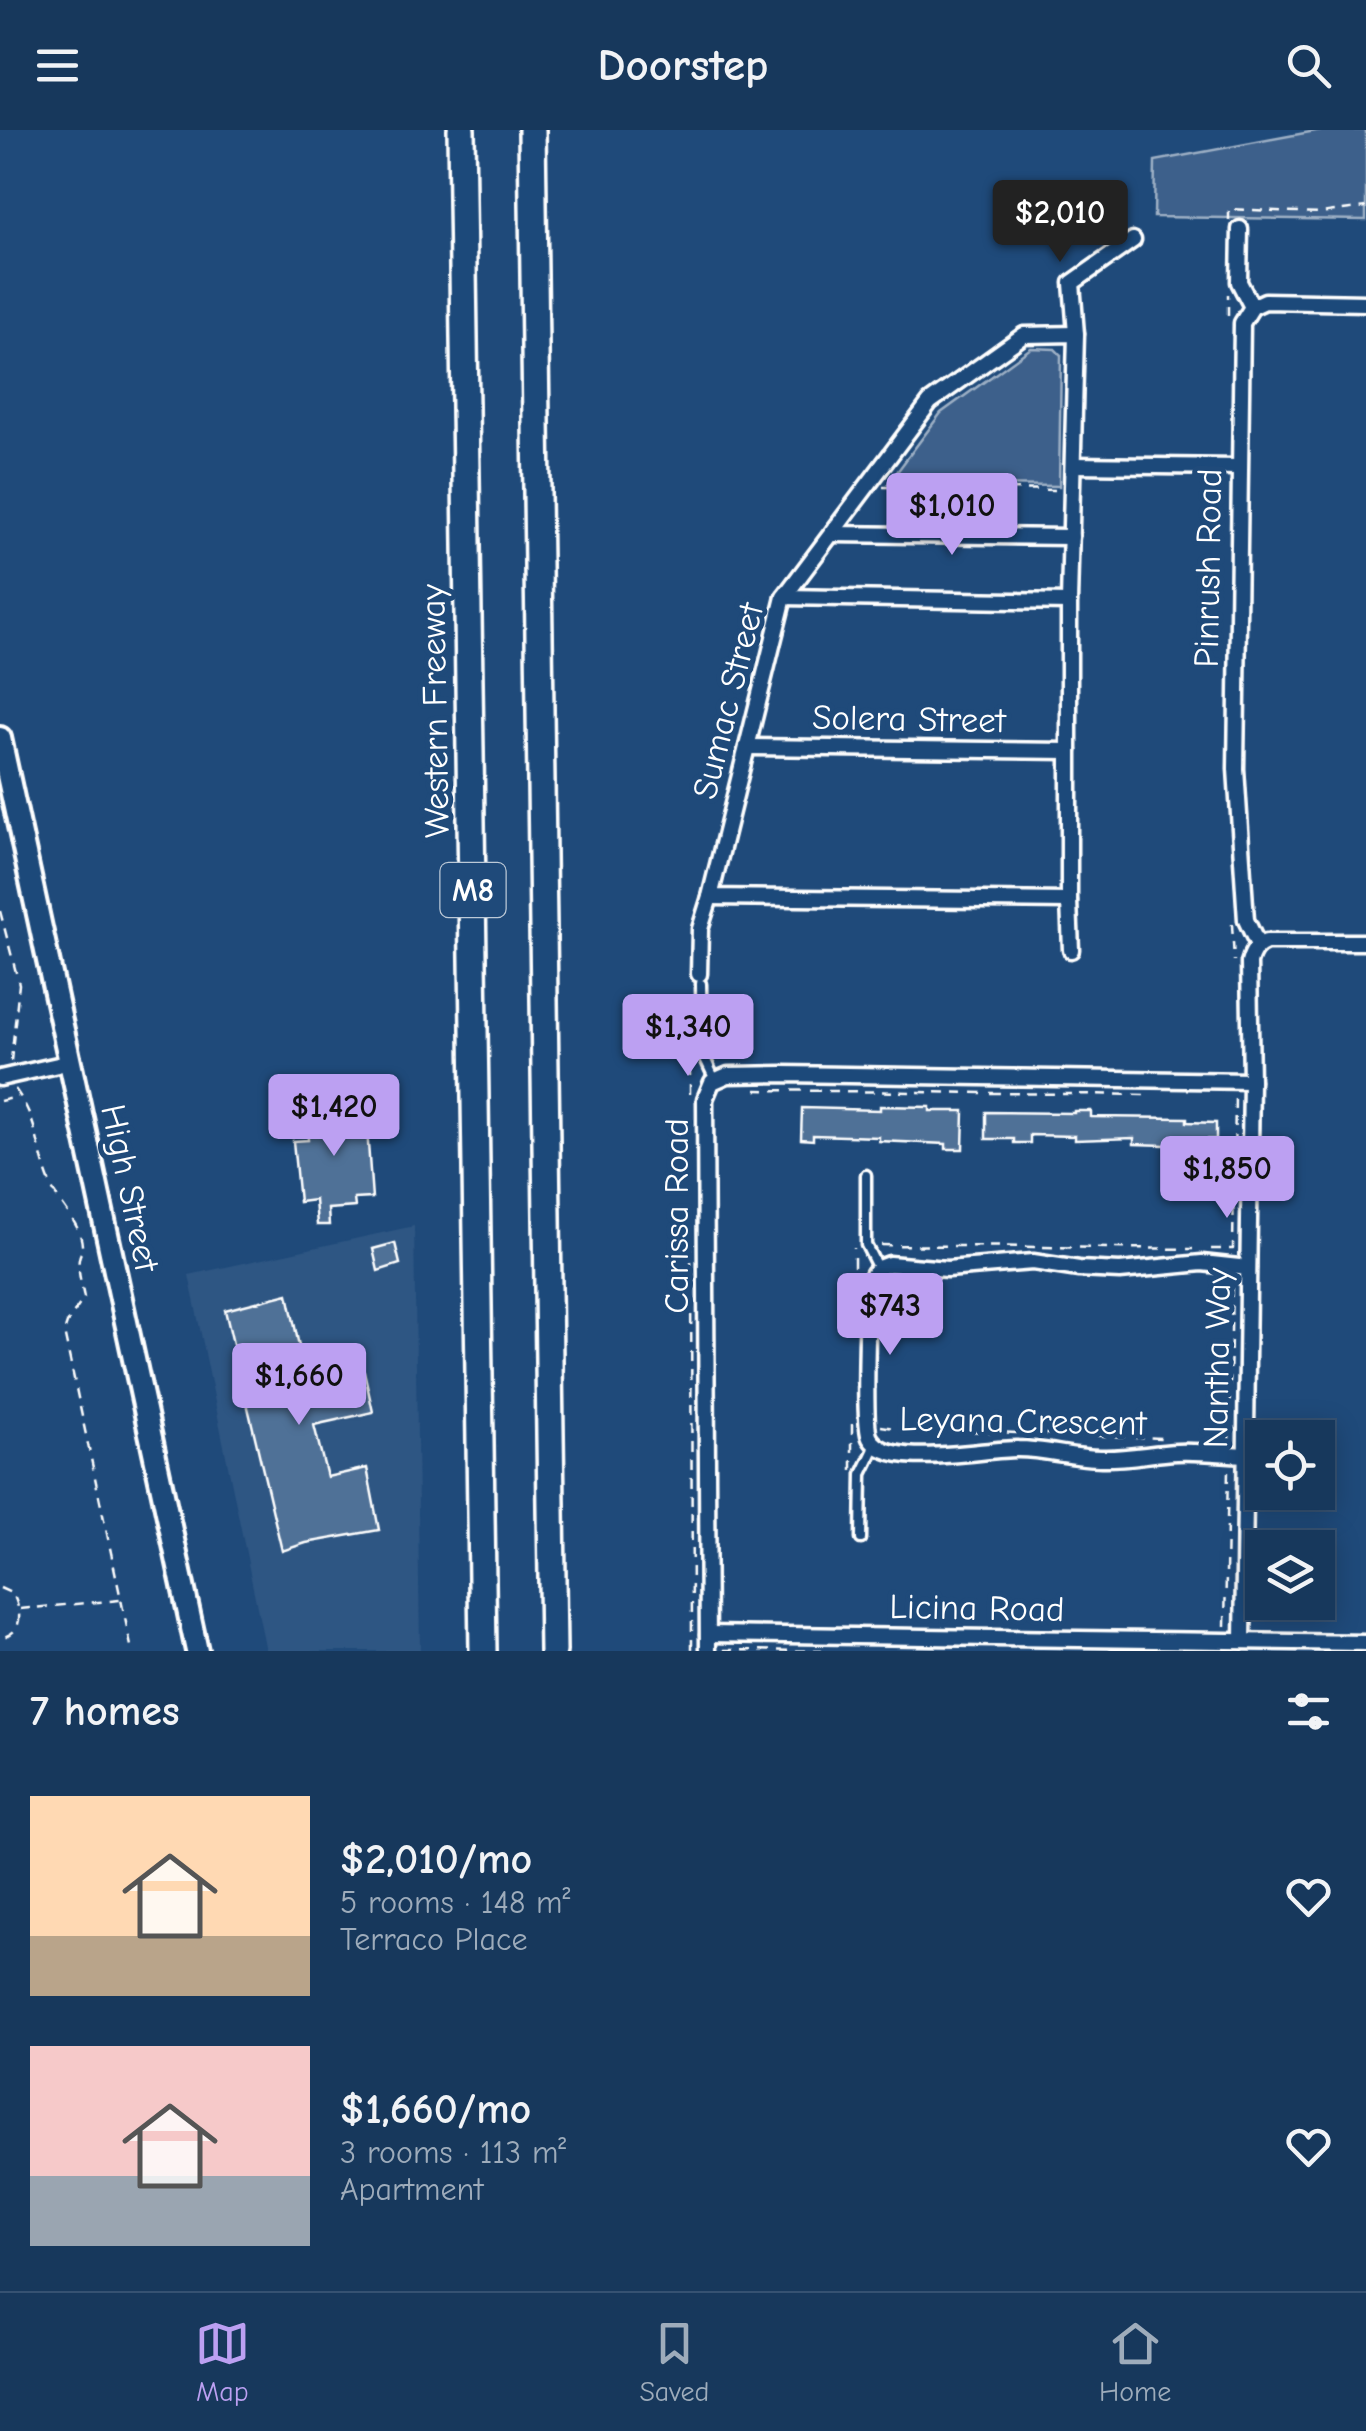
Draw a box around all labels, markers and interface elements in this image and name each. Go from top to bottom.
icon: menu [30,38,85,93]
icon: search [1281,38,1336,93]
text: Doorstep [597,39,769,91]
pin: $2,010 [979,180,1141,265]
text: $2,010 [1015,194,1105,231]
street label: Pinrush Road [1186,468,1230,668]
pin: $1,010 [871,473,1033,558]
text: $1,010 [908,487,996,524]
street label: Western Freeway [412,583,458,838]
street label: Sumac Street [684,598,772,803]
street label: Solera Street [812,697,1007,741]
road number: M8 [440,863,506,917]
pin: $1,340 [607,994,769,1079]
text: $1,340 [644,1008,732,1045]
pin: $1,420 [253,1074,415,1159]
text: $1,420 [290,1088,378,1125]
street label: High Street [92,1101,168,1276]
street label: Carissa Road [656,1118,697,1314]
pin: $1,850 [1146,1136,1308,1221]
text: $1,850 [1182,1150,1272,1187]
street label: Nantha Way [1195,1267,1239,1449]
pin: $743 [831,1273,949,1358]
text: $743 [859,1287,921,1324]
pin: $1,660 [218,1343,380,1428]
text: $1,660 [254,1357,344,1394]
street label: Leyana Crescent [899,1398,1148,1444]
map controls [1245,1420,1335,1620]
button: locate [1245,1420,1335,1510]
button: layers [1245,1530,1335,1620]
street label: Licina Road [889,1586,1065,1630]
icon: filters [1281,1684,1336,1739]
text: 7 homes [30,1687,180,1736]
text: $2,010/mo [340,1835,532,1884]
icon: home [110,1836,230,1956]
icon: heart [1281,1869,1336,1924]
text: 5 rooms · 148 m² [340,1884,571,1921]
text: Terraco Place [340,1921,527,1958]
text: $1,660/mo [340,2085,531,2134]
icon: home [110,2086,230,2206]
icon: heart [1281,2119,1336,2174]
text: 3 rooms · 113 m² [340,2134,566,2171]
text: Apartment [340,2171,483,2208]
tab: Map [195,2316,250,2408]
tab: Saved [639,2316,709,2408]
tab: Home [1099,2316,1171,2408]

